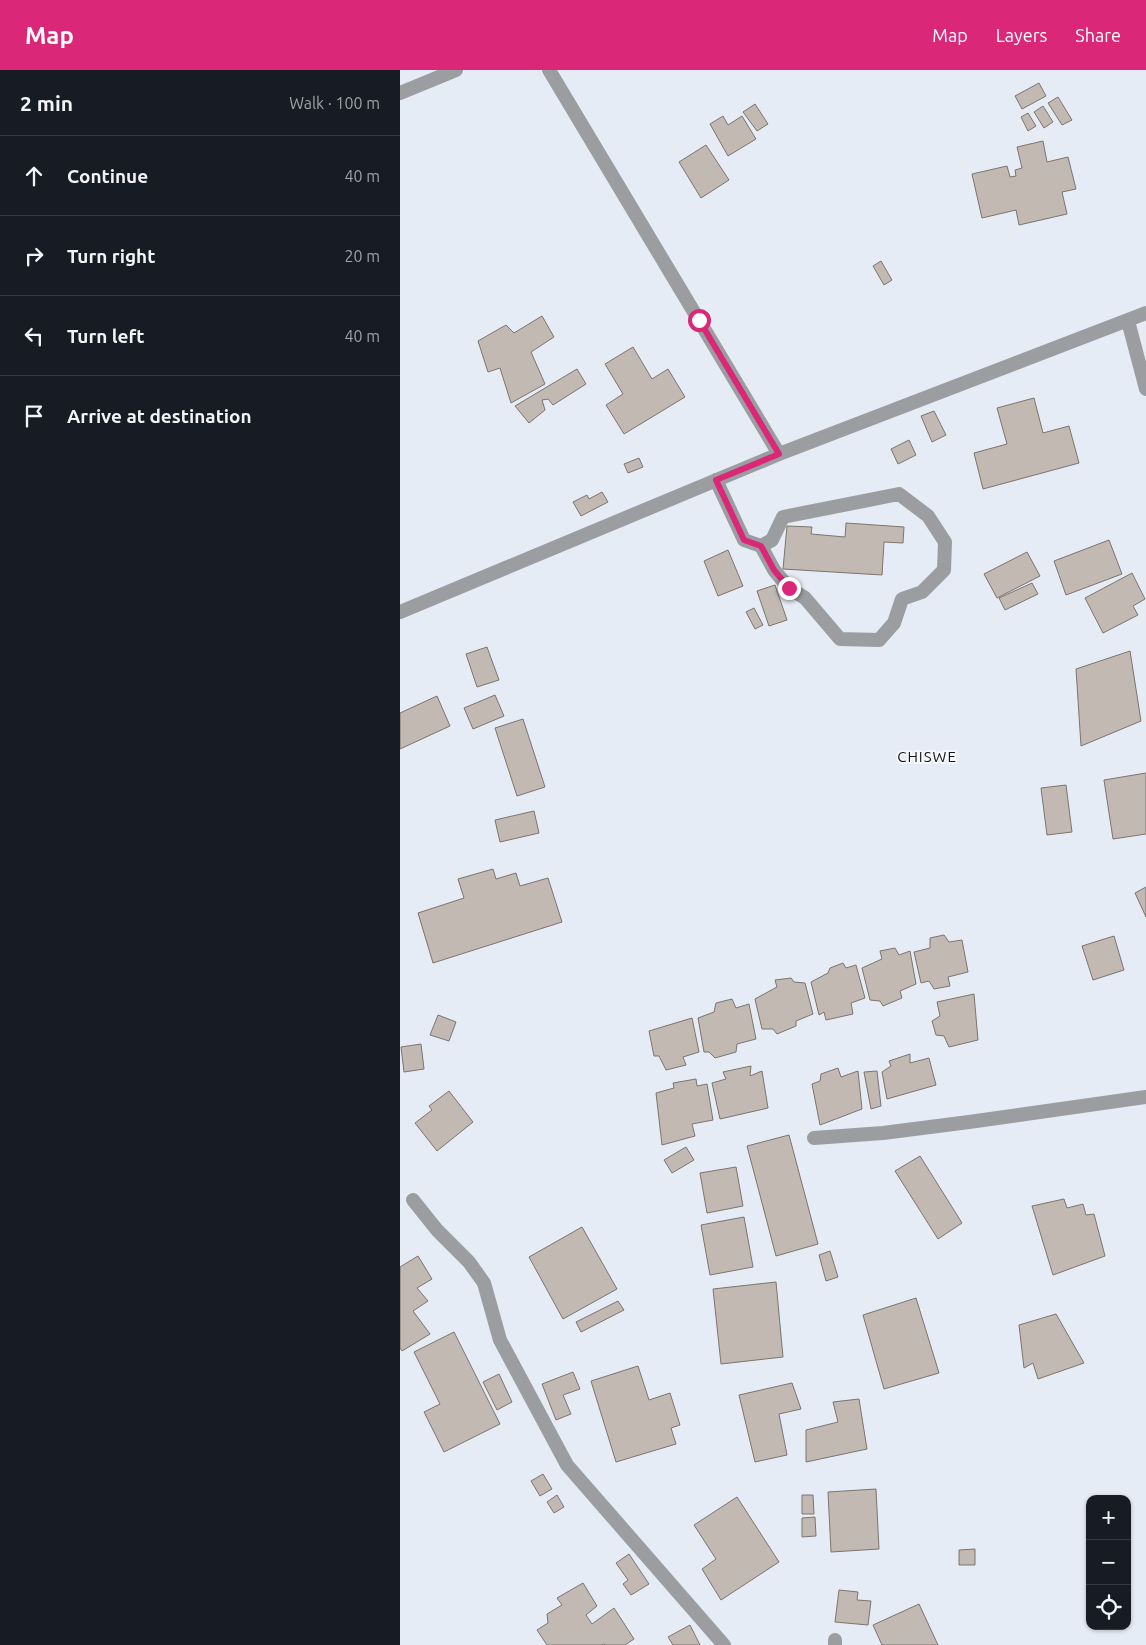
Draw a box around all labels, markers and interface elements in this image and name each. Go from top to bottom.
text: Map [25,22,74,49]
text: Map [932,25,968,45]
text: Layers [996,25,1047,45]
text: Share [1075,25,1121,45]
text: 2 min [20,91,73,115]
text: Walk · 100 m [289,94,380,112]
icon: ahead [20,162,48,190]
text: Continue [67,165,148,187]
text: 40 m [344,167,380,185]
icon: right [20,242,48,270]
text: Turn right [67,245,155,267]
text: 20 m [344,247,380,265]
route start [688,309,711,332]
icon: left [20,322,48,350]
text: Turn left [67,325,145,347]
text: 40 m [344,327,380,345]
icon: arrive [20,402,48,430]
text: Arrive at destination [67,405,252,427]
route end [778,577,801,600]
district label: CHISWE [897,748,957,765]
map controls [1086,1495,1131,1630]
button: + [1086,1495,1131,1540]
button: − [1086,1540,1131,1585]
button: locate [1086,1585,1131,1630]

